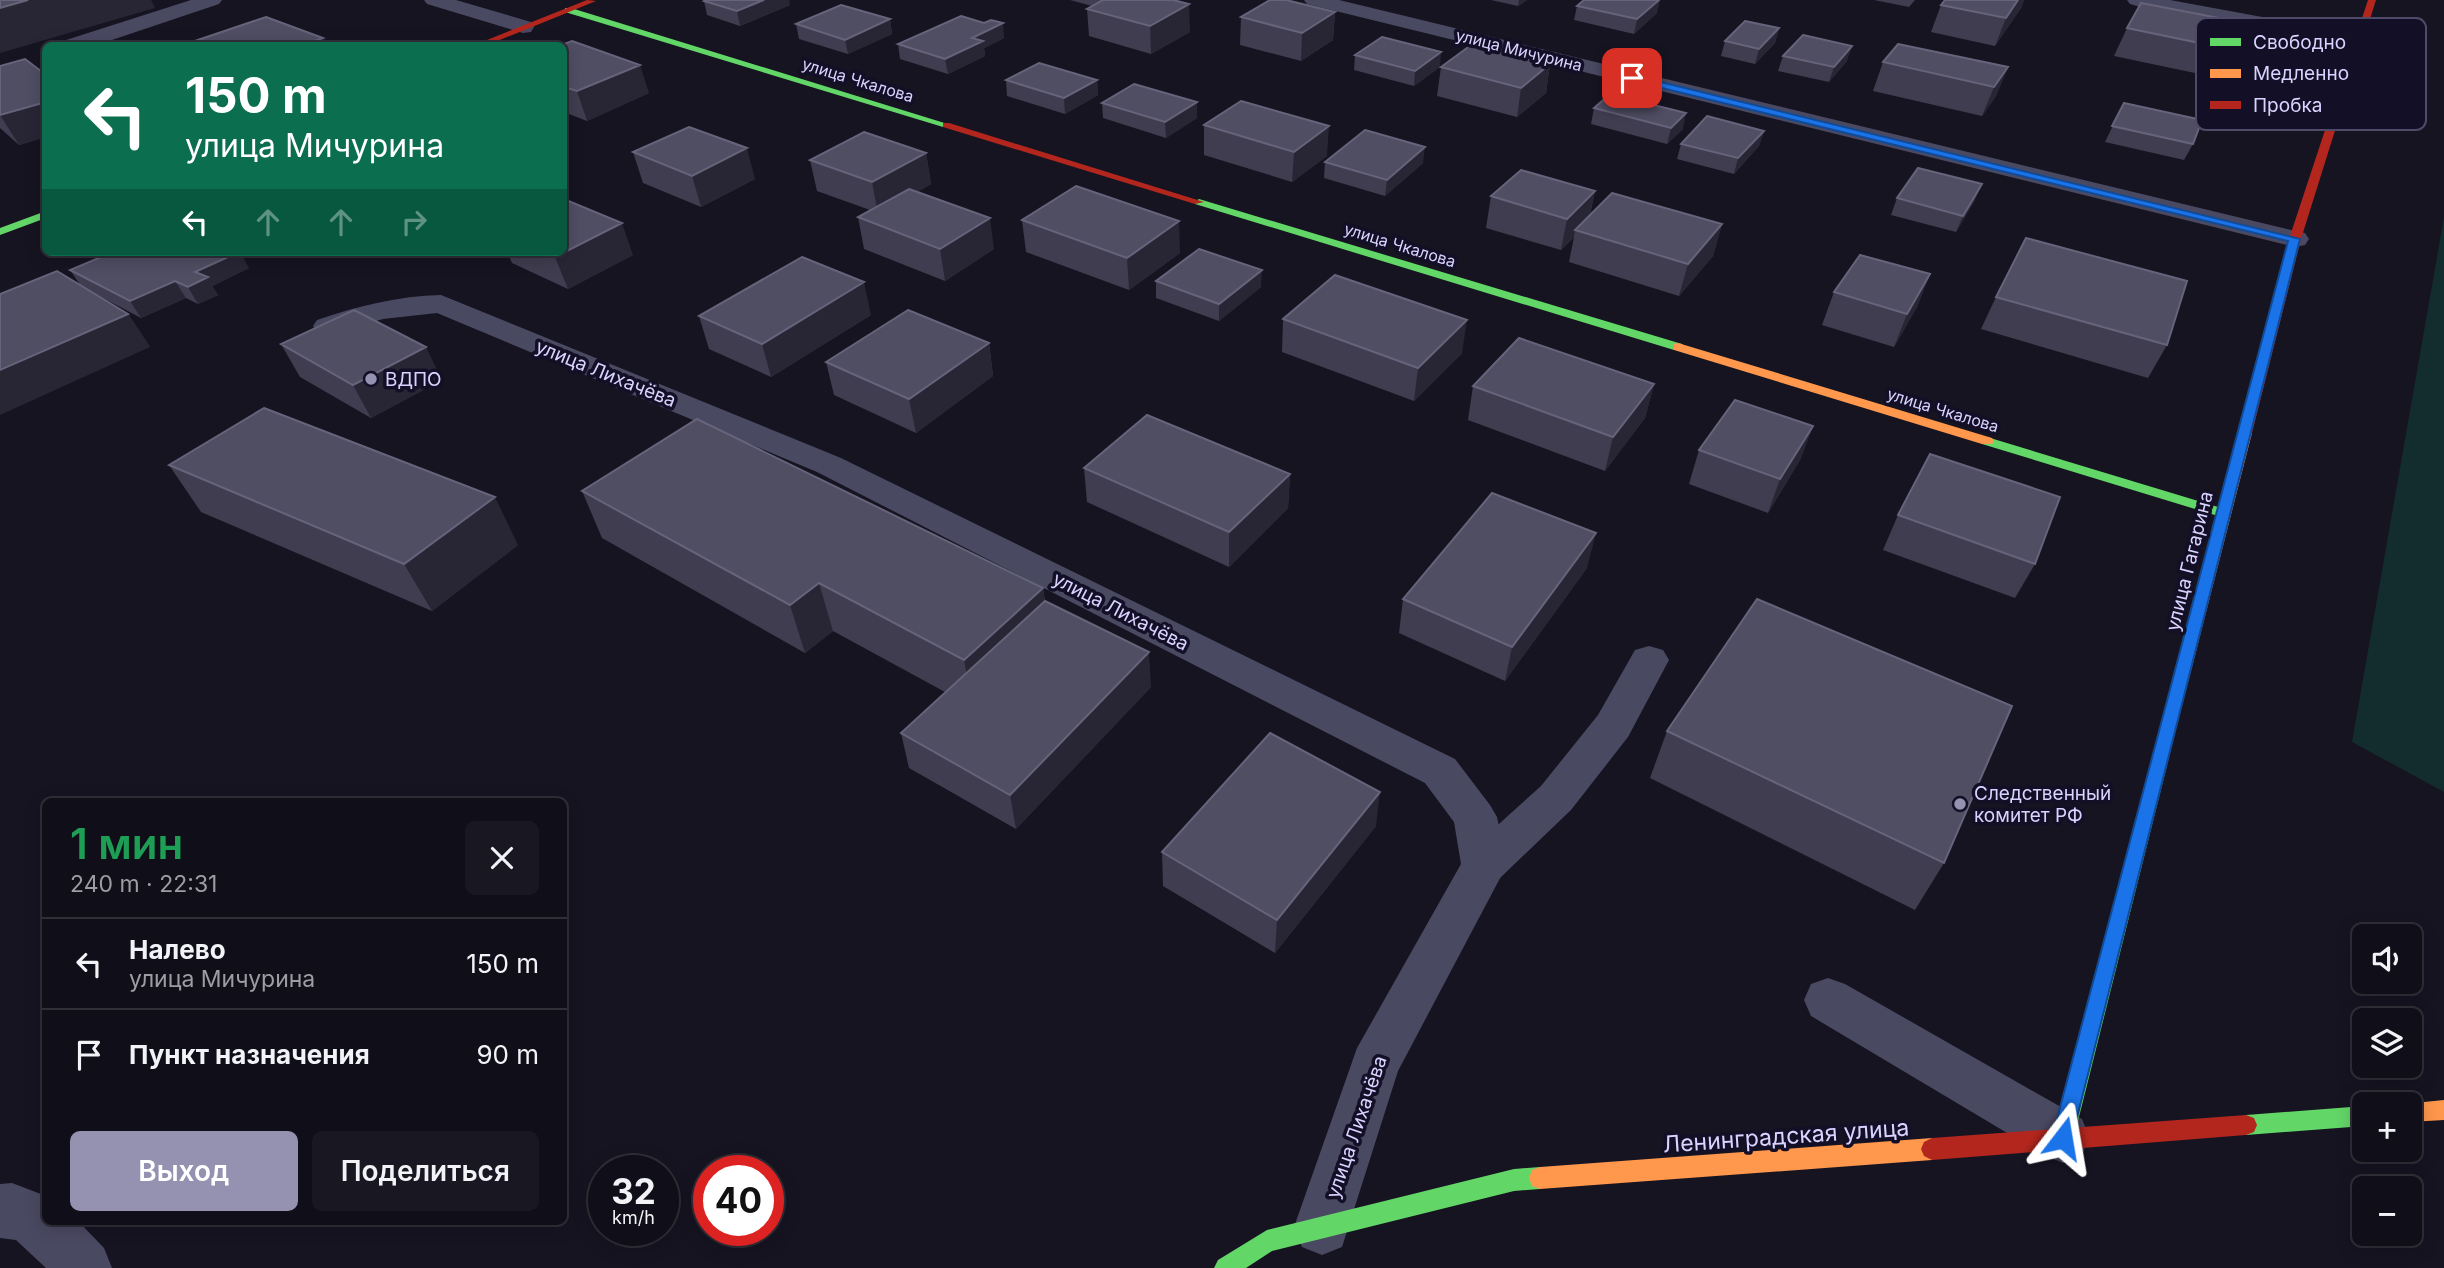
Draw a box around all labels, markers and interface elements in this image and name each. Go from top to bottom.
legend [2196,18,2426,130]
street label: улица Мичурина [1454,25,1584,75]
text: Свободно [2253,31,2346,54]
pin [1602,48,1662,108]
street label: улица Чкалова [800,54,916,106]
icon: arrive [1613,59,1651,97]
text: Медленно [2253,62,2349,85]
text: 150 m [185,66,327,125]
icon: left [70,70,161,161]
text: Пробка [2253,94,2322,117]
text: улица Мичурина [185,126,444,165]
icon: left [176,203,214,241]
icon: ahead [249,203,287,241]
icon: ahead [322,203,360,241]
icon: right [395,203,433,241]
street label: улица Чкалова [1342,219,1458,271]
street label: улица Лихачёва [532,335,679,412]
place label: ВДПО [385,368,442,391]
marker: ВДПО [363,371,379,387]
street label: улица Чкалова [1885,384,2001,436]
street label: улица Гагарина [2161,489,2218,633]
street label: улица Лихачёва [1049,567,1193,656]
place label: Следственный комитет РФ [1974,782,2111,827]
marker: Следственный комитет РФ [1952,796,1968,812]
text: 1 мин [70,818,183,869]
button: close [465,821,539,895]
text: 240 m · 22:31 [70,870,217,898]
map controls [2352,924,2422,1246]
button: sound [2352,924,2422,994]
text: Налево [129,934,226,965]
icon: left [70,945,108,983]
text: 150 m [466,948,539,979]
text: улица Мичурина [129,965,315,993]
button: layers [2352,1008,2422,1078]
icon: arrive [70,1036,108,1074]
text: Пункт назначения [129,1039,370,1070]
text: 90 m [476,1039,539,1070]
street label: улица Лихачёва [1321,1053,1392,1201]
button: + [2352,1092,2422,1162]
position arrow [2026,1101,2100,1175]
street label: Ленинградская улица [1662,1113,1910,1159]
button: Выход [70,1131,298,1211]
button: Поделиться [312,1131,539,1211]
speed limit sign: 40 [693,1155,784,1246]
text: 32 [611,1170,656,1212]
button: − [2352,1176,2422,1246]
text: km/h [612,1207,655,1228]

